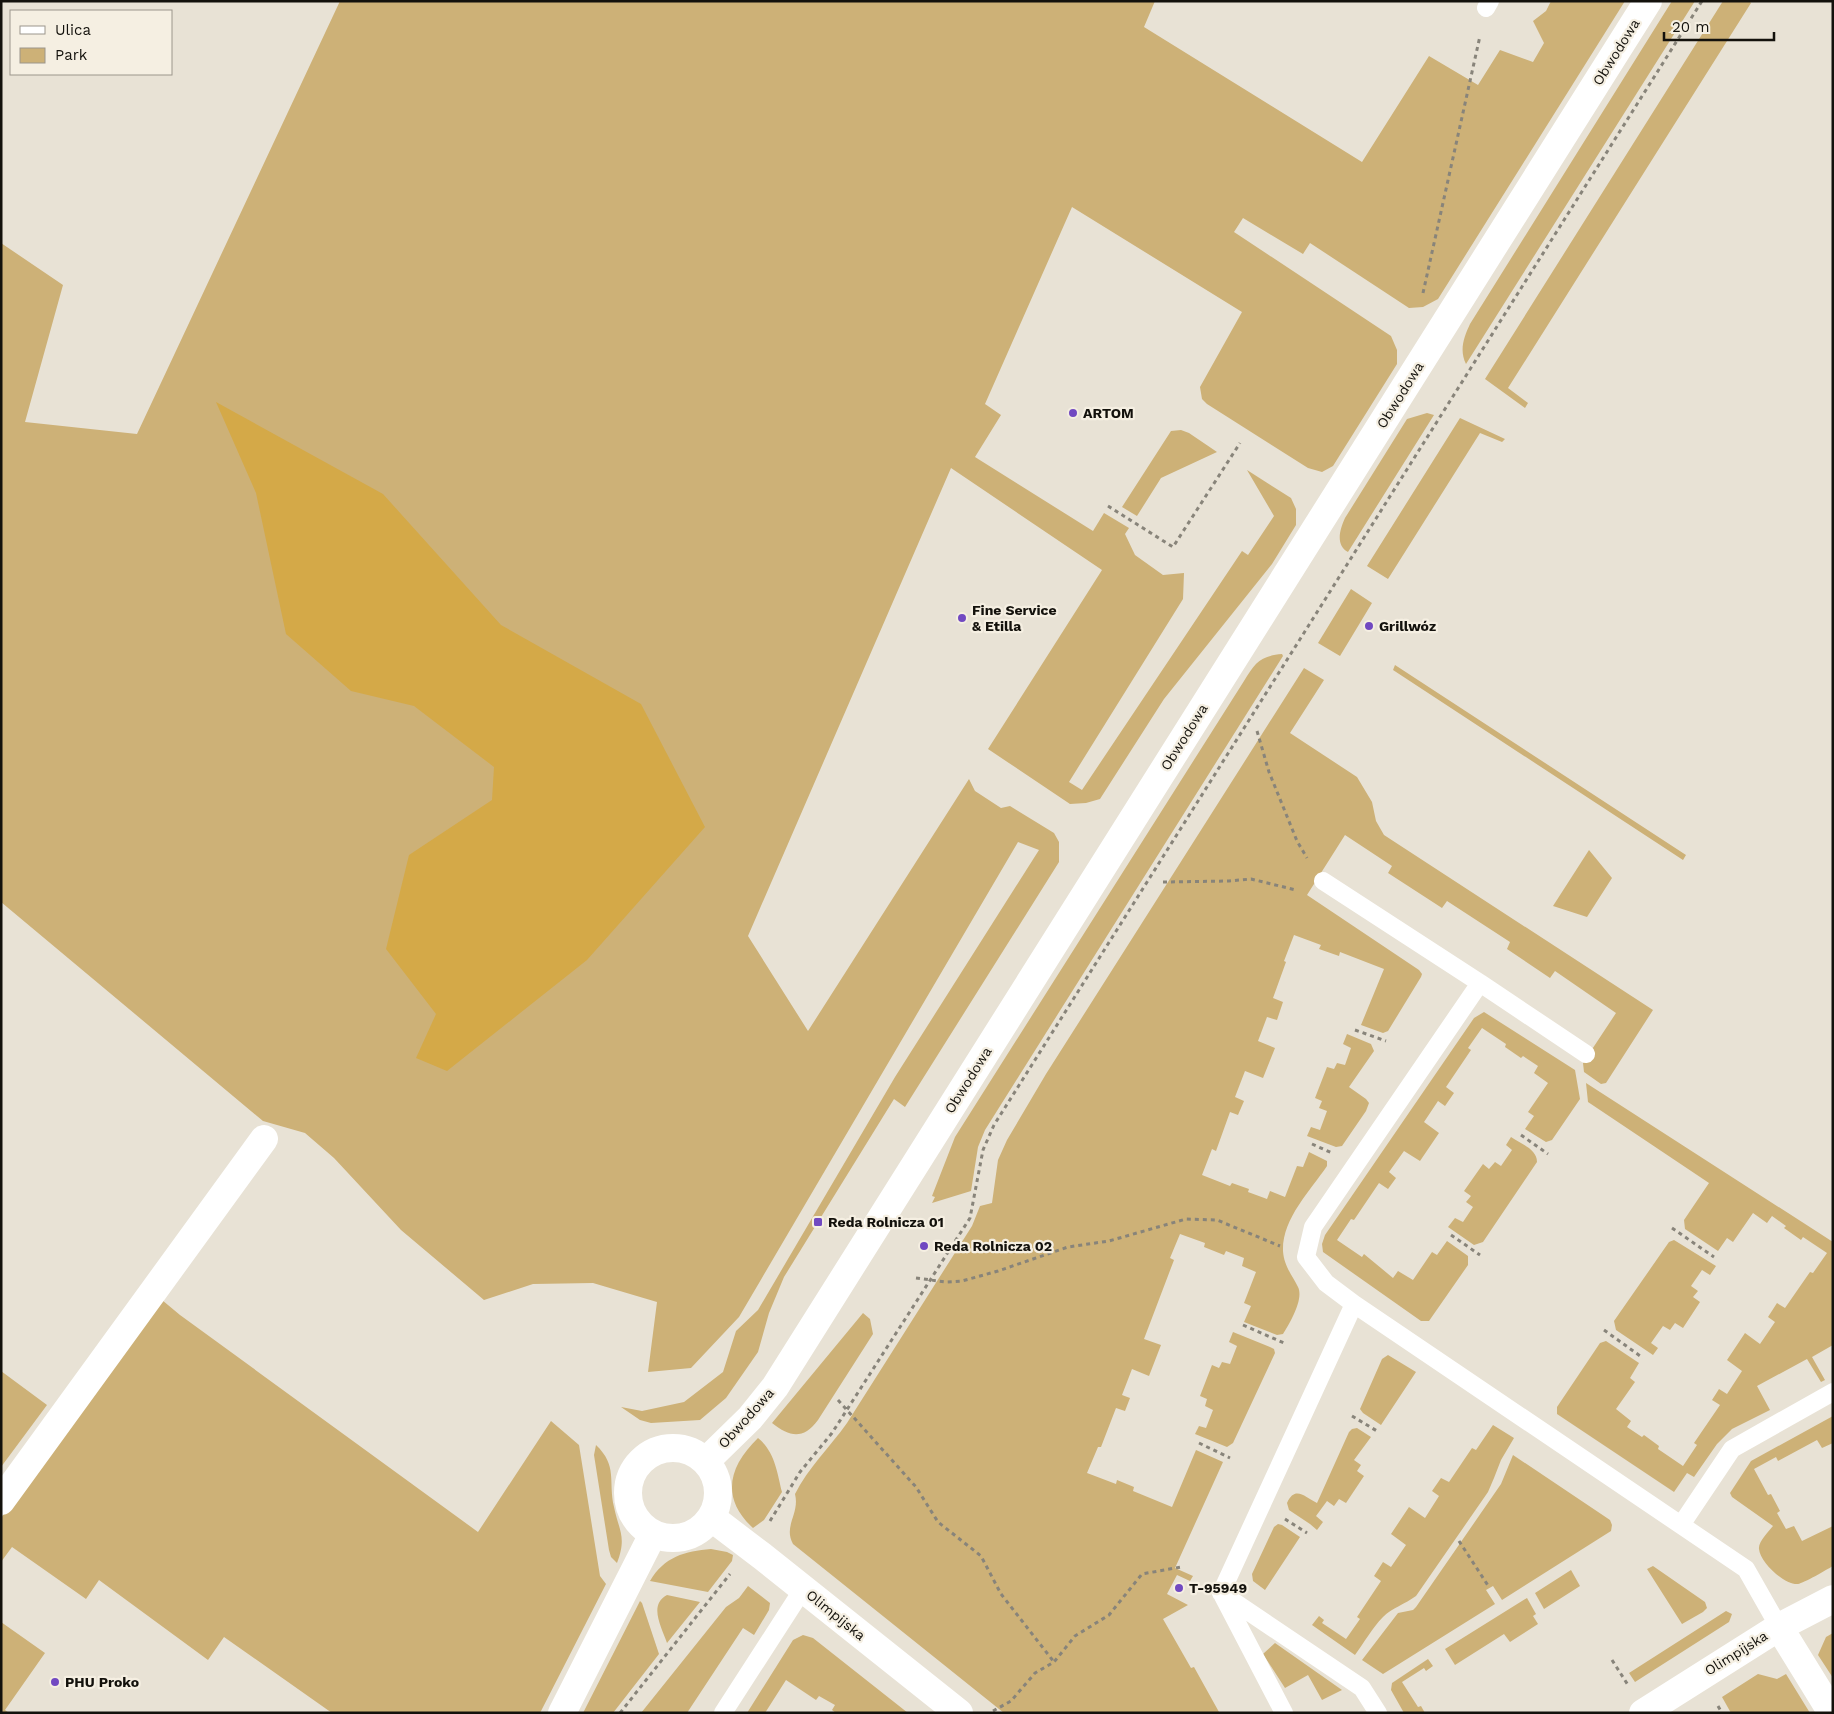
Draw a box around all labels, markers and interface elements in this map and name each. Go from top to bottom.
legend [10,10,172,75]
scale bar [1664,10,1774,42]
street label: Obwodowa [1589,16,1643,88]
text: 20 m [1672,18,1710,36]
text: Ulica [55,21,92,39]
text: Park [55,46,88,64]
street label: Obwodowa [1373,359,1427,431]
place label: ARTOM [1083,405,1134,421]
marker: ARTOM [1067,407,1079,419]
place label: Fine Service & Etilla [972,602,1057,634]
marker: Fine Service & Etilla [956,612,968,624]
place label: Grillwóz [1379,618,1436,634]
marker: Grillwóz [1363,620,1375,632]
street label: Obwodowa [1157,701,1211,773]
street label: Obwodowa [941,1044,995,1116]
place label: Reda Rolnicza 01 [828,1214,944,1230]
marker: Reda Rolnicza 01 [812,1216,824,1228]
place label: Reda Rolnicza 02 [934,1238,1052,1254]
marker: Reda Rolnicza 02 [918,1240,930,1252]
street label: Obwodowa [715,1385,777,1451]
place label: T-95949 [1189,1580,1247,1596]
marker: T-95949 [1173,1582,1185,1594]
street label: Olimpijska [803,1586,869,1644]
street label: Olimpijska [1702,1627,1770,1679]
place label: PHU Proko [65,1674,139,1690]
marker: PHU Proko [49,1676,61,1688]

